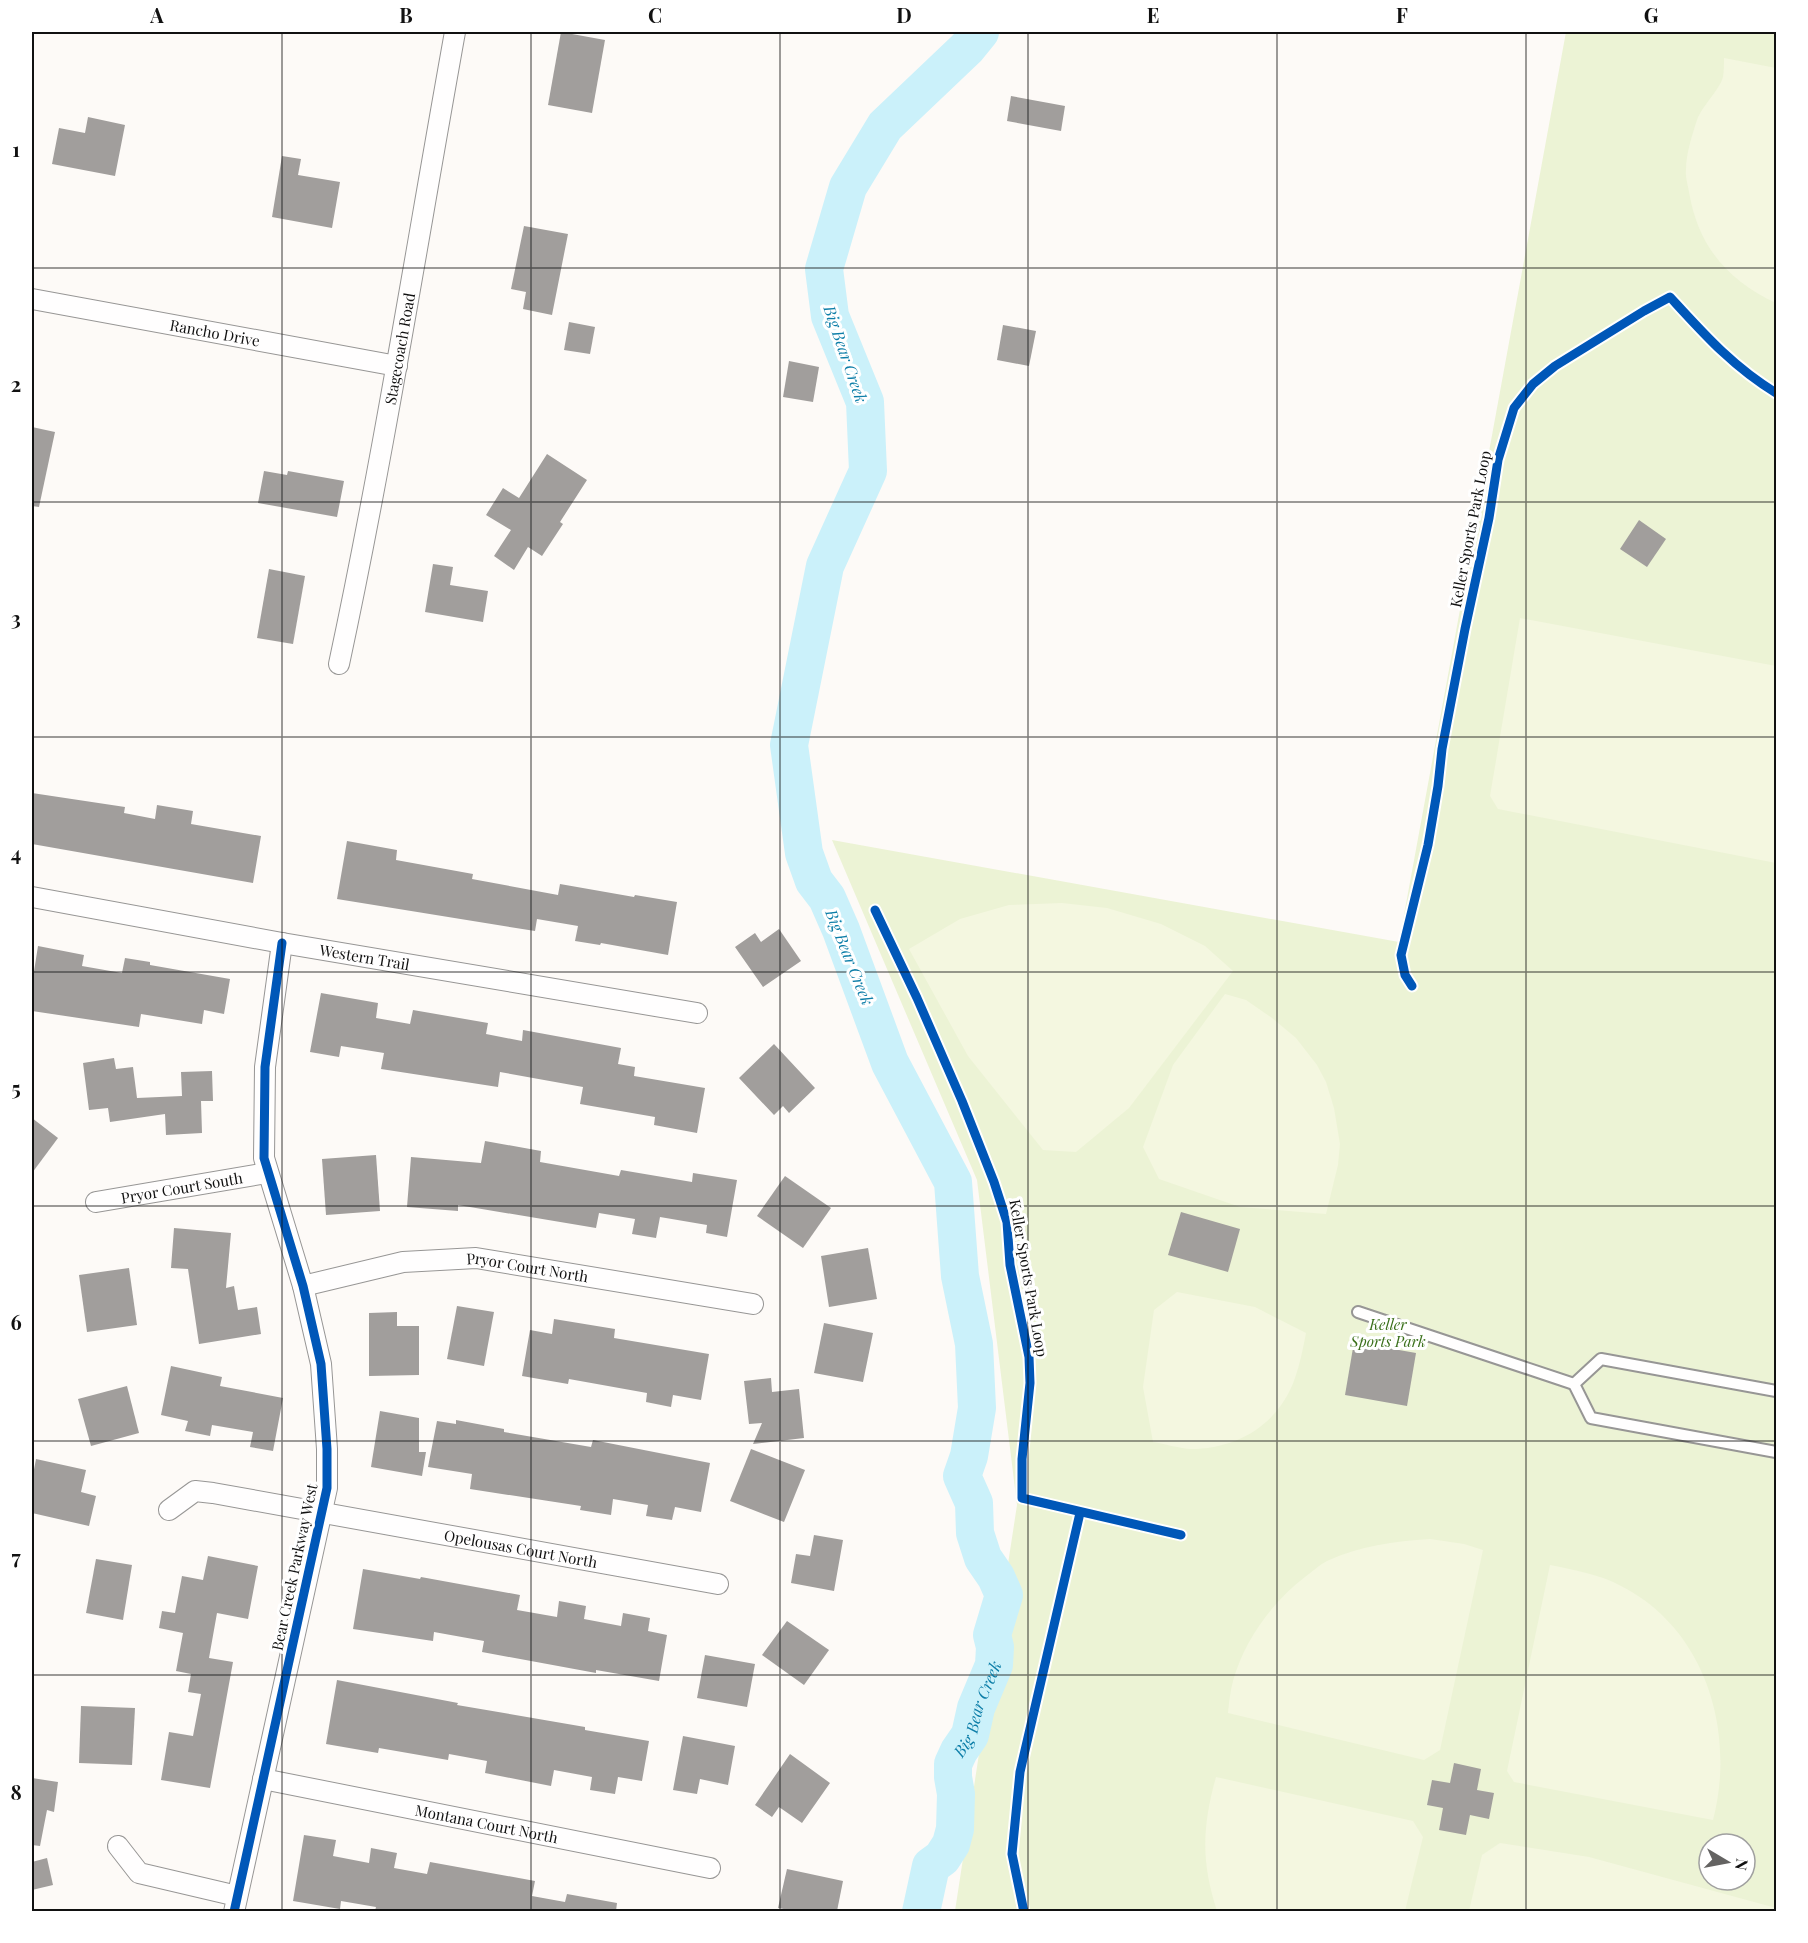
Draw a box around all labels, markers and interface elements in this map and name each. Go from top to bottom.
text: A [149,1,164,28]
text: B [399,1,413,28]
text: C [648,1,662,28]
text: D [896,1,912,28]
text: E [1147,1,1159,28]
text: F [1396,1,1408,28]
text: G [1644,1,1659,28]
text: 1 [12,135,20,162]
street label: Stagecoach Road [380,291,419,406]
water label: Big Bear Creek [819,302,872,405]
street label: Rancho Drive [168,315,262,351]
text: 2 [11,370,21,397]
street label: Keller Sports Park Loop [1445,449,1495,609]
text: 3 [11,604,21,631]
text: 4 [11,839,21,866]
water label: Big Bear Creek [821,905,879,1008]
street label: Western Trail [317,939,411,974]
text: 5 [11,1074,21,1101]
street label: Pryor Court South [119,1167,244,1208]
street label: Keller Sports Park Loop [1005,1198,1053,1358]
street label: Pryor Court North [466,1248,590,1287]
text: 6 [10,1308,22,1335]
park label: Keller Sports Park [1349,1314,1426,1351]
street label: Bear Creek Parkway West [267,1481,322,1652]
street label: Opelousas Court North [443,1525,599,1572]
text: 7 [11,1543,21,1570]
water label: Big Bear Creek [947,1658,1005,1761]
text: 8 [10,1778,22,1805]
street label: Montana Court North [414,1800,560,1848]
north arrow [1697,1832,1757,1892]
text: N [1731,1857,1754,1873]

